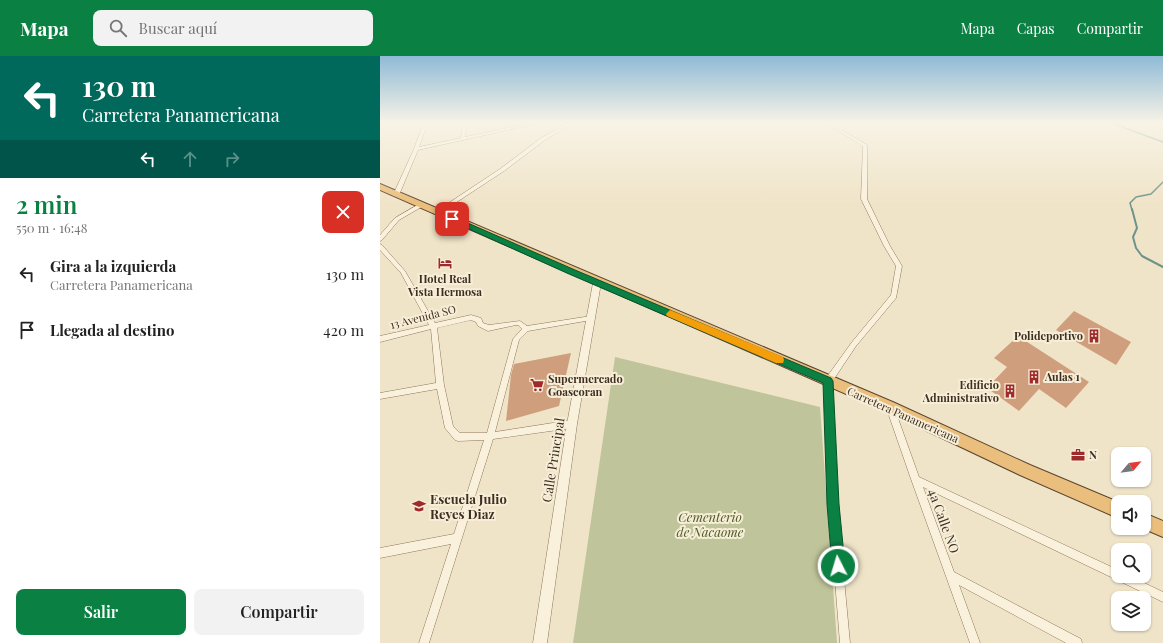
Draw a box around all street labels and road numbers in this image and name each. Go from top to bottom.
street label: 13 Avenida SO [388,301,457,332]
street label: Carretera Panamericana [845,383,962,446]
street label: Calle Principal [537,416,568,503]
street label: 4a Calle NO [925,486,964,555]

